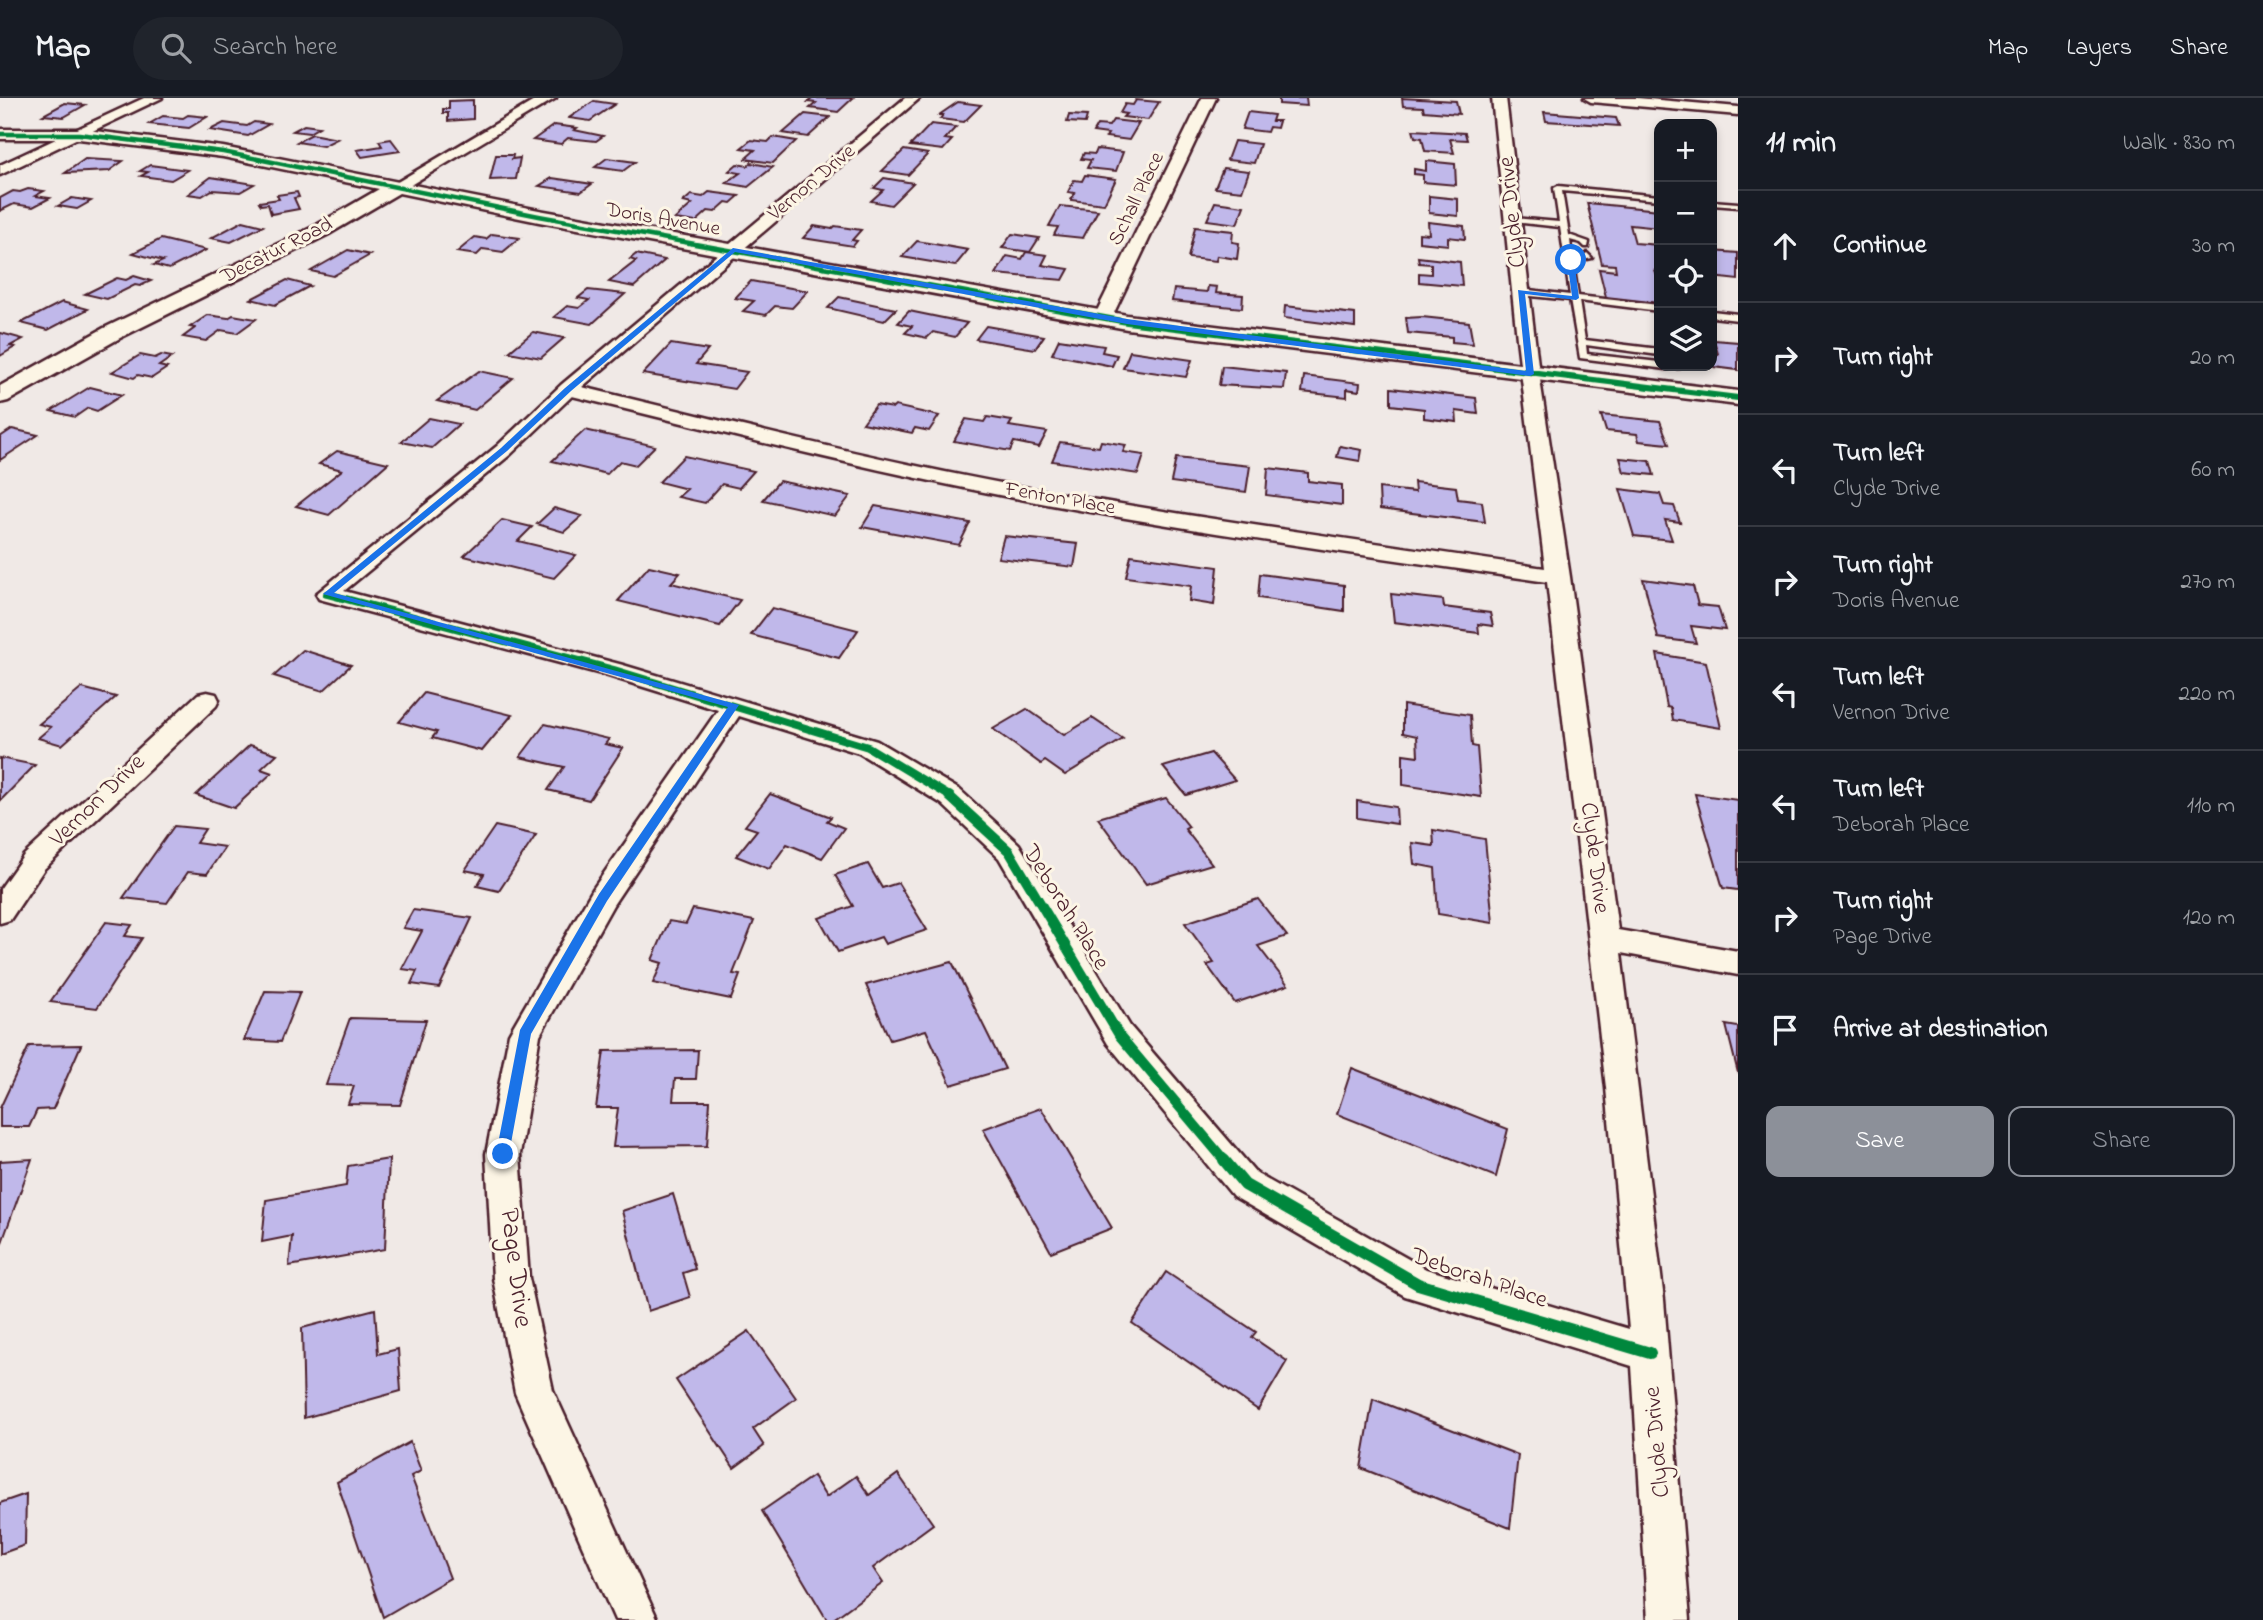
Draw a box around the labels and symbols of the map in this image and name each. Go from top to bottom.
street label: Vernon Drive [761,137,863,229]
street label: Schall Place [1101,147,1173,251]
street label: Clyde Drive [1490,154,1537,269]
street label: Doris Avenue [603,195,723,245]
street label: Decatur Road [215,210,338,292]
route start [1555,244,1586,275]
street label: Fenton Place [1002,474,1118,524]
street label: Vernon Drive [41,746,154,857]
street label: Clyde Drive [1569,800,1618,916]
street label: Deborah Place [1012,838,1118,978]
route end [487,1138,518,1169]
street label: Page Drive [487,1206,543,1331]
street label: Deborah Place [1405,1239,1552,1319]
street label: Clyde Drive [1636,1385,1681,1499]

